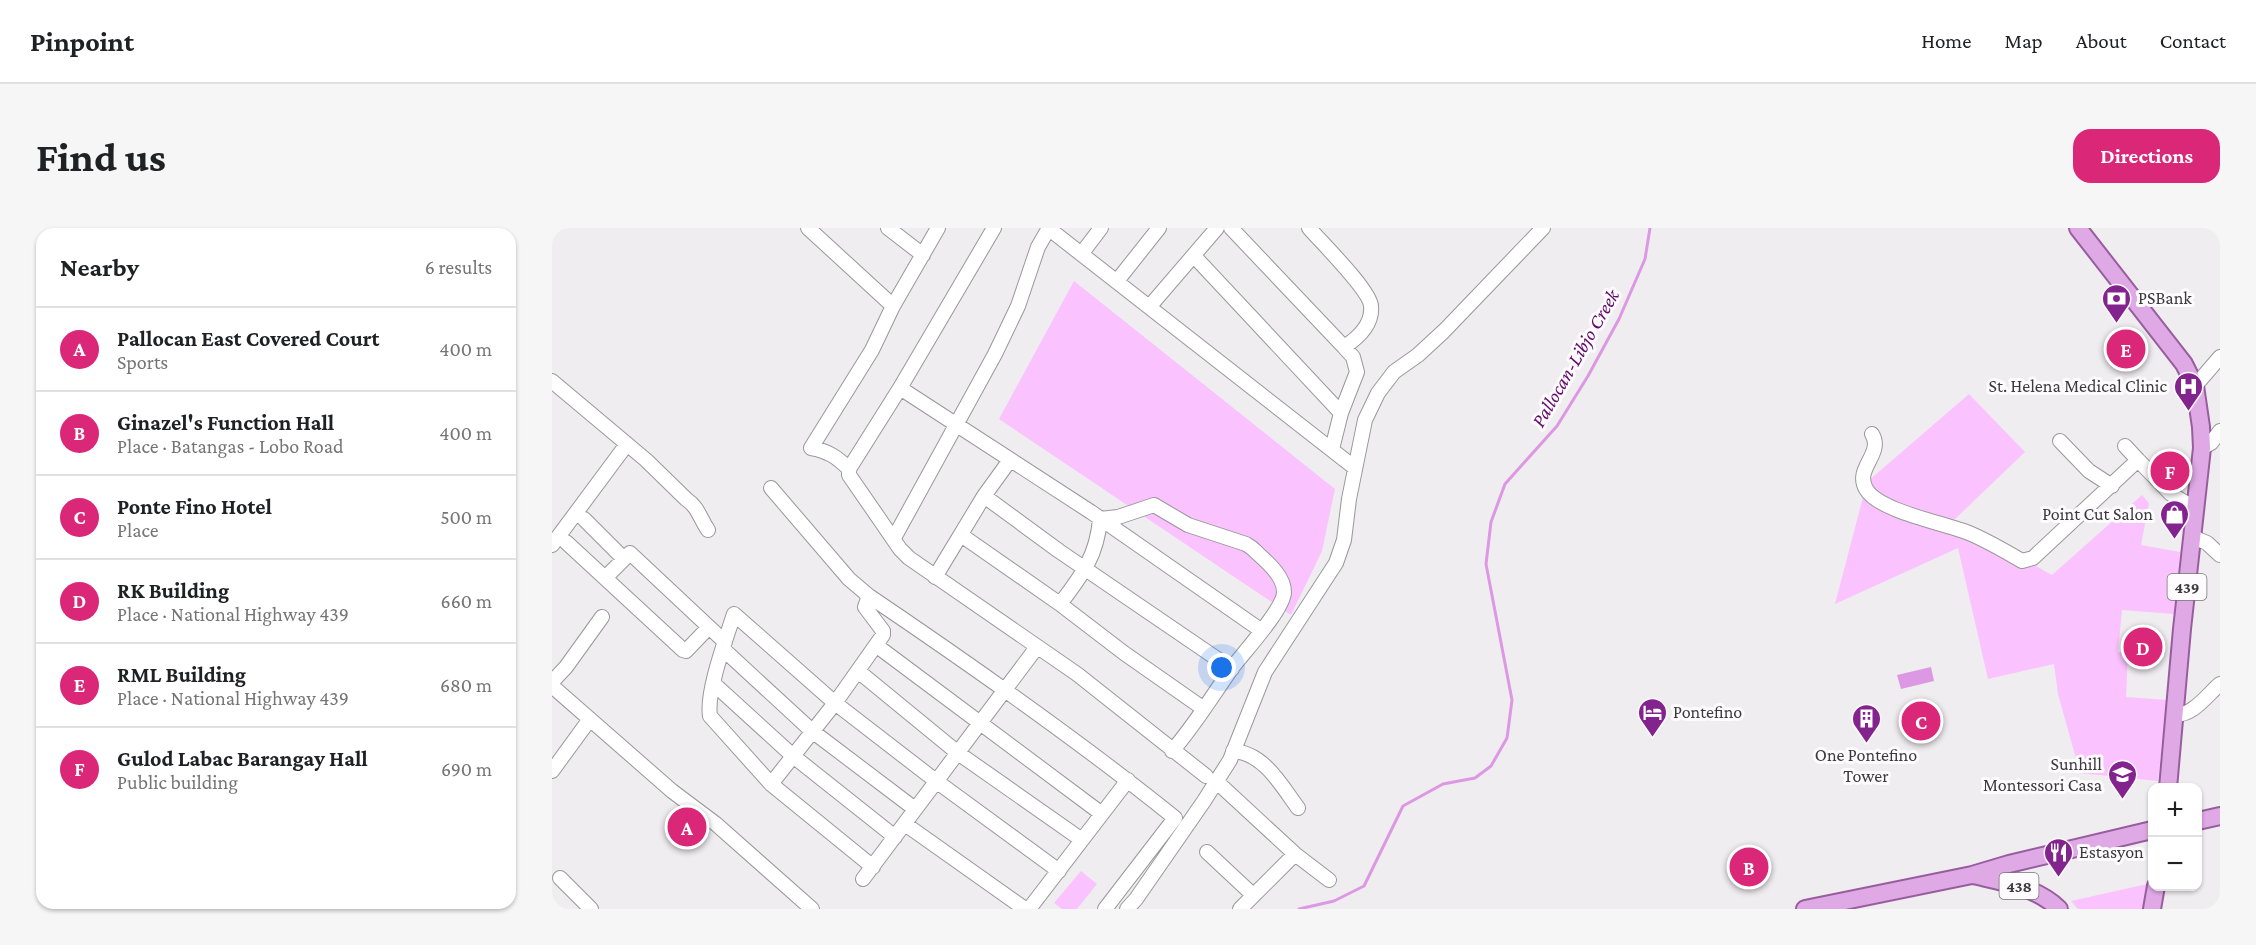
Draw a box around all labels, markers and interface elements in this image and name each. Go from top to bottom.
text: Pinpoint [30,26,134,57]
text: Home [1921,29,1971,53]
text: Map [2004,29,2043,53]
text: About [2076,29,2127,53]
text: Contact [2160,29,2226,53]
button: Directions [2073,129,2220,183]
text: Find us [36,133,166,180]
text: Nearby [60,253,139,282]
text: 6 results [425,256,492,278]
bank icon: PSBank [2101,282,2133,324]
water label: Pallocan-Libjo Creek [1527,284,1625,431]
place label: PSBank [2138,288,2192,308]
text: Pallocan East Covered Court [117,326,379,351]
pin: E [2106,326,2146,372]
text: A [74,338,85,360]
text: 400 m [439,338,492,360]
text: Sports [117,351,168,373]
hospital icon: St. Helena Medical Clinic [2172,370,2204,412]
place label: St. Helena Medical Clinic [1989,376,2168,396]
text: Ginazel's Function Hall [117,410,334,435]
text: B [74,422,85,444]
text: 400 m [439,422,492,444]
text: Place · Batangas - Lobo Road [117,435,343,457]
pin: F [2150,448,2190,494]
text: Ponte Fino Hotel [117,494,272,519]
shop icon: Point Cut Salon [2158,498,2190,540]
place label: Point Cut Salon [2042,504,2153,524]
text: C [73,506,86,528]
text: 500 m [440,506,492,528]
text: Place [117,519,159,541]
road number: 439 [2168,574,2206,600]
text: RK Building [117,578,229,603]
text: D [73,590,86,612]
text: 660 m [441,590,492,612]
text: Place · National Highway 439 [117,603,349,625]
pin: D [2124,624,2162,670]
your location [1207,653,1236,682]
text: RML Building [117,662,246,687]
text: E [74,674,85,696]
text: 680 m [440,674,492,696]
text: Place · National Highway 439 [117,687,349,709]
hotel icon: Pontefino [1636,696,1668,738]
pin: C [1902,698,1940,744]
place label: Pontefino [1673,702,1742,722]
building icon: One Pontefino Tower [1850,702,1882,744]
place label: One Pontefino Tower [1815,745,1917,786]
text: Gulod Labac Barangay Hall [117,746,368,771]
place label: Sunhill Montessori Casa [1983,754,2102,795]
text: F [74,758,85,780]
text: 690 m [441,758,492,780]
school or university icon: Sunhill Montessori Casa [2107,758,2139,800]
text: Public building [117,771,238,793]
map controls [2148,783,2202,891]
button: + [2148,783,2202,837]
pin: A [668,804,706,850]
restaurant icon: Estasyon [2042,836,2074,878]
button: − [2148,837,2202,891]
place label: Estasyon [2079,842,2144,862]
pin: B [1730,844,1768,890]
road number: 438 [2000,873,2038,899]

